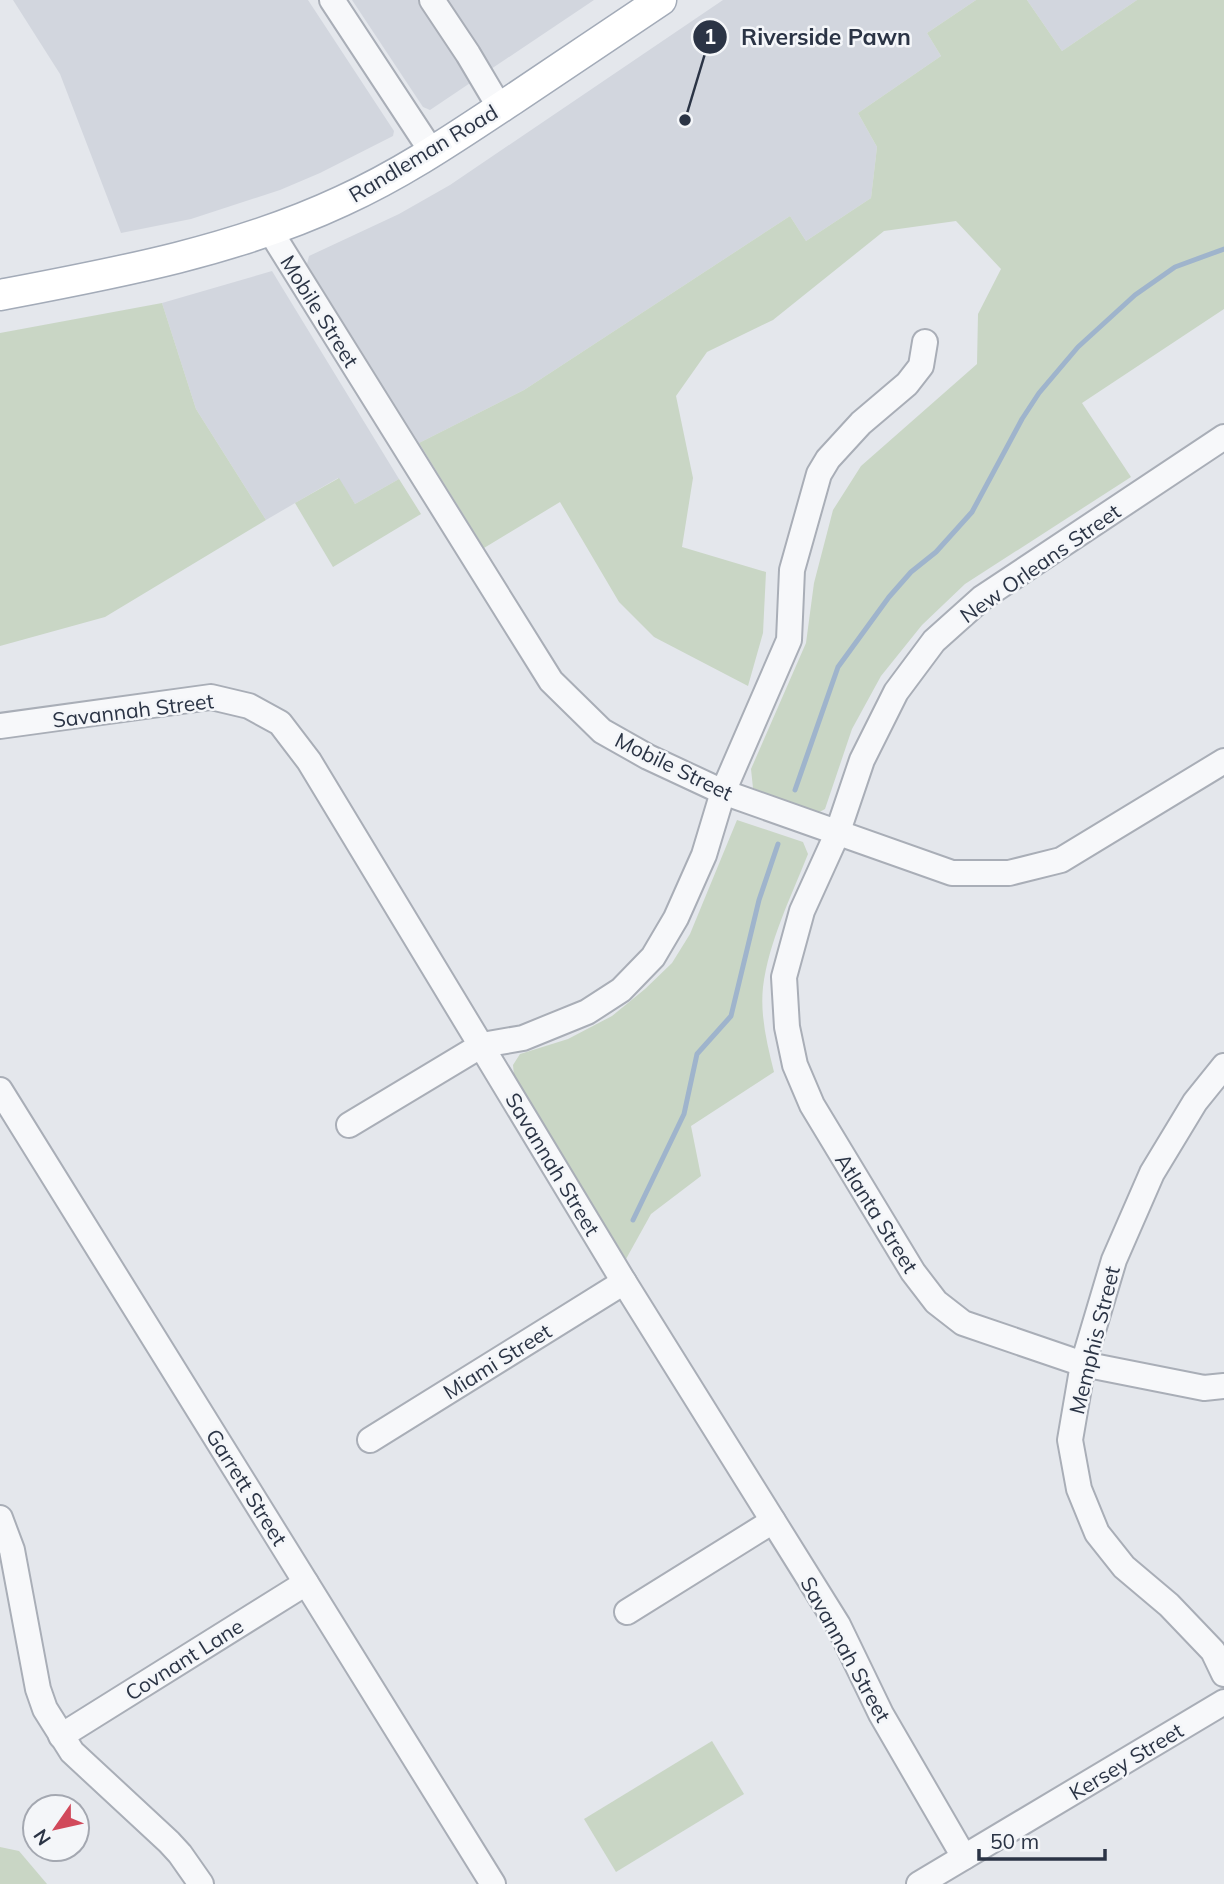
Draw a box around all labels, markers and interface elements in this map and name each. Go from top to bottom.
callout: Riverside Pawn [692,15,925,59]
text: Riverside Pawn [741,22,911,51]
text: 1 [704,23,716,49]
street label: Randleman Road [344,98,502,208]
street label: Mobile Street [275,250,365,372]
street label: New Orleans Street [955,498,1125,628]
street label: Savannah Street [51,687,215,733]
street label: Mobile Street [611,726,737,806]
street label: Savannah Street [500,1088,606,1240]
street label: Atlanta Street [830,1148,924,1278]
street label: Memphis Street [1063,1263,1125,1417]
street label: Miami Street [438,1317,556,1405]
street label: Garrett Street [201,1424,293,1550]
street label: Savannah Street [795,1572,897,1726]
street label: Covnant Lane [120,1612,248,1706]
street label: Kersey Street [1064,1717,1188,1805]
north arrow [21,1793,91,1863]
scale bar [979,1818,1105,1862]
text: N [28,1825,56,1850]
text: 50 m [990,1828,1039,1854]

